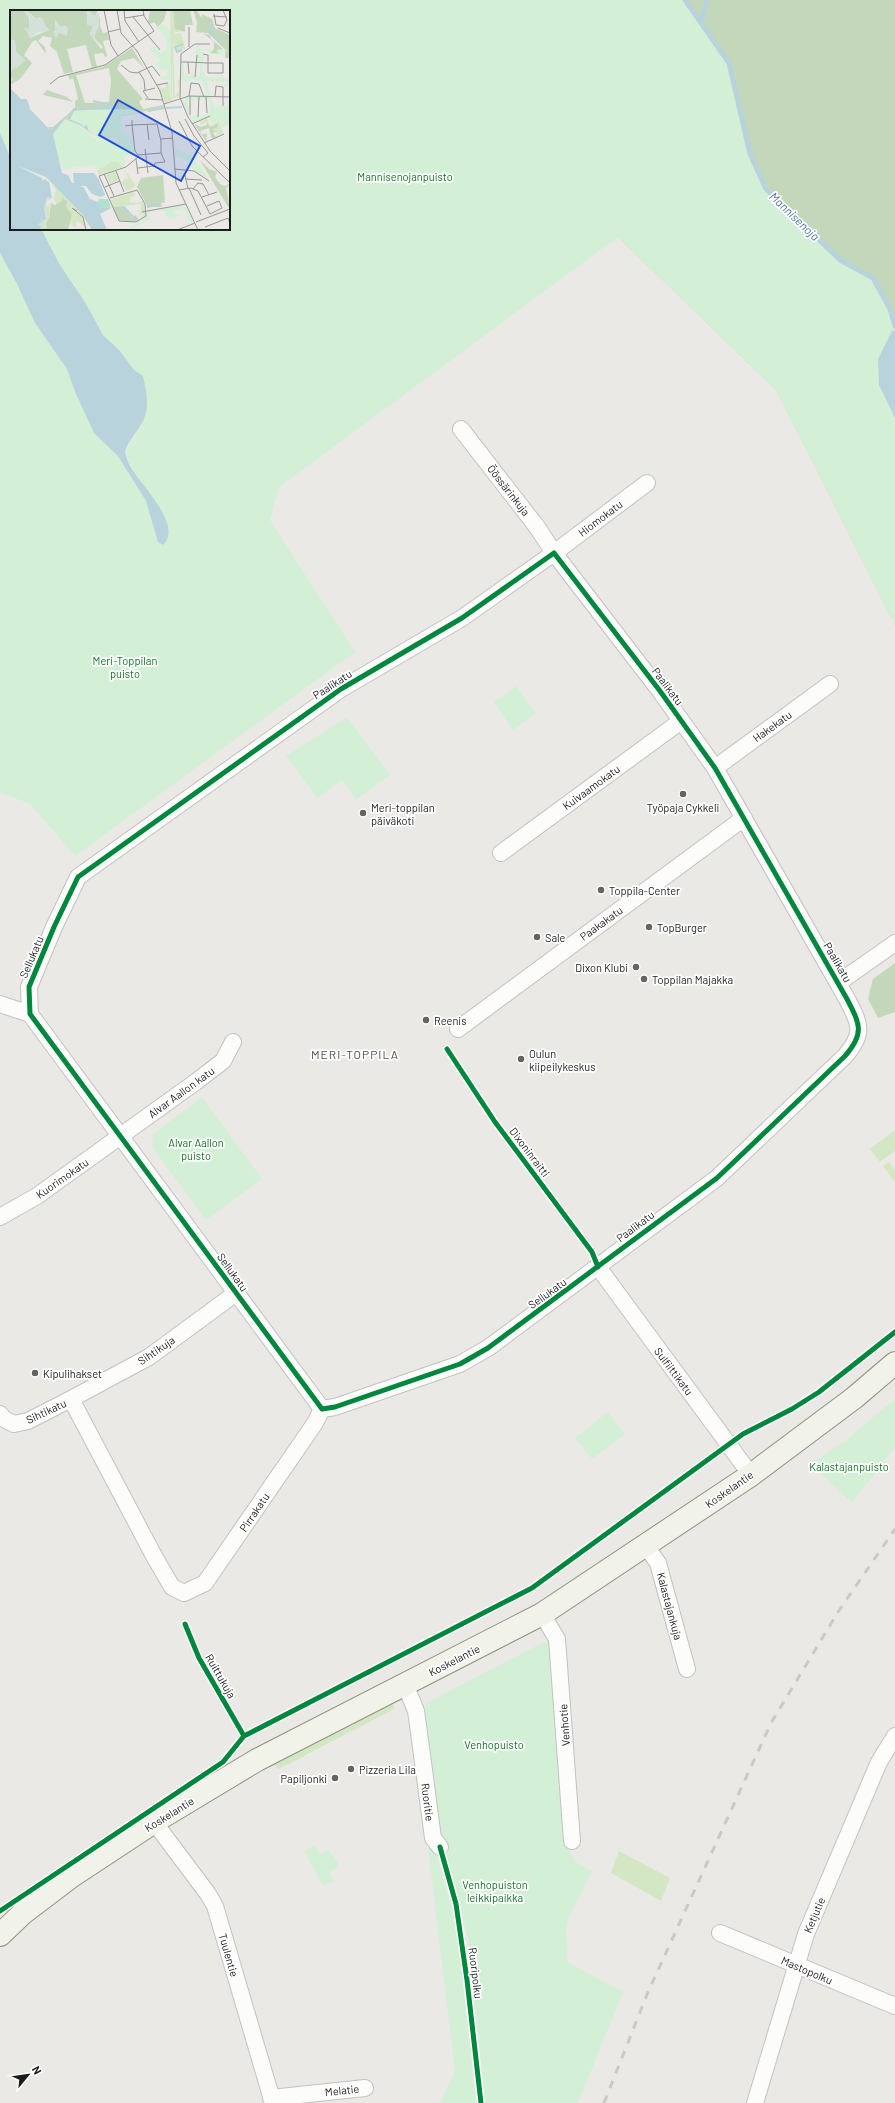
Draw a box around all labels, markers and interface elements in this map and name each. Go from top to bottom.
inset map [10,10,230,230]
park label: Mannisenojanpuisto [357,170,453,183]
water label: Mannisenoja [767,189,823,243]
street label: Öössärinkuja [485,461,534,518]
street label: Hiomokatu [575,497,625,539]
park label: Meri-Toppilan puisto [93,654,157,680]
street label: Paalikatu [650,665,686,708]
street label: Paalikatu [310,667,354,701]
street label: Hakekatu [750,707,794,744]
street label: Kuivaamokatu [560,762,622,812]
marker: Työpaja Cykkeli [678,789,688,799]
place label: Meri-toppilan päiväkoti [371,801,435,827]
place label: Työpaja Cykkeli [647,801,720,814]
marker: Meri-toppilan päiväkoti [358,808,368,818]
place label: Toppila-Center [609,884,680,897]
marker: Toppila-Center [596,885,606,895]
street label: Paakakatu [577,903,625,943]
place label: TopBurger [657,921,707,934]
marker: TopBurger [644,922,654,932]
place label: Sale [545,931,566,944]
marker: Sale [532,932,542,942]
street label: Sellukatu [16,934,46,980]
street label: Paalikatu [821,940,855,984]
place label: Dixon Klubi [575,961,628,974]
marker: Dixon Klubi [631,962,641,972]
place label: Toppilan Majakka [652,973,733,986]
marker: Toppilan Majakka [639,974,649,984]
place label: Reenis [434,1014,466,1027]
marker: Reenis [421,1015,431,1025]
district label: MERI-TOPPILA [311,1047,399,1061]
place label: Oulun kiipeilykeskus [529,1047,595,1073]
marker: Oulun kiipeilykeskus [516,1054,526,1064]
street label: Alvar Aallon katu [145,1064,217,1120]
street label: Dixoninraitti [507,1125,553,1179]
park label: Alvar Aallon puisto [168,1136,224,1162]
street label: Kuorimokatu [33,1155,91,1201]
street label: Paalikatu [614,1208,657,1244]
street label: Sellukatu [215,1250,251,1294]
street label: Sellukatu [525,1275,569,1311]
street label: Sihtikuja [135,1333,177,1367]
street label: Sulfiittikatu [652,1345,696,1397]
place label: Kipulihakset [43,1367,102,1380]
marker: Kipulihakset [30,1368,40,1378]
street label: Sihtikatu [24,1396,68,1426]
park label: Kalastajanpuisto [809,1460,889,1473]
street label: Koskelantie [702,1468,756,1510]
street label: Pirrakatu [236,1490,272,1534]
street label: Kalastajankuja [655,1571,685,1641]
street label: Koskelantie [426,1641,482,1678]
street label: Ruittukuja [203,1652,239,1700]
street label: Venhotie [556,1703,572,1746]
park label: Venhopuisto [464,1738,524,1751]
place label: Pizzeria Lila [359,1763,416,1776]
marker: Pizzeria Lila [346,1764,356,1774]
place label: Papiljonki [281,1772,327,1785]
marker: Papiljonki [330,1773,340,1783]
street label: Ruoritie [419,1782,437,1822]
street label: Koskelantie [142,1794,196,1834]
park label: Venhopuiston leikkipaikka [462,1878,528,1904]
street label: Ketjutie [801,1895,827,1935]
street label: Tuulentie [217,1932,241,1978]
street label: Ruoripolku [466,1947,486,1999]
street label: Mastopolku [779,1953,835,1987]
north arrow [8,2055,48,2095]
text: N [30,2064,45,2076]
street label: Melatie [324,2082,360,2098]

